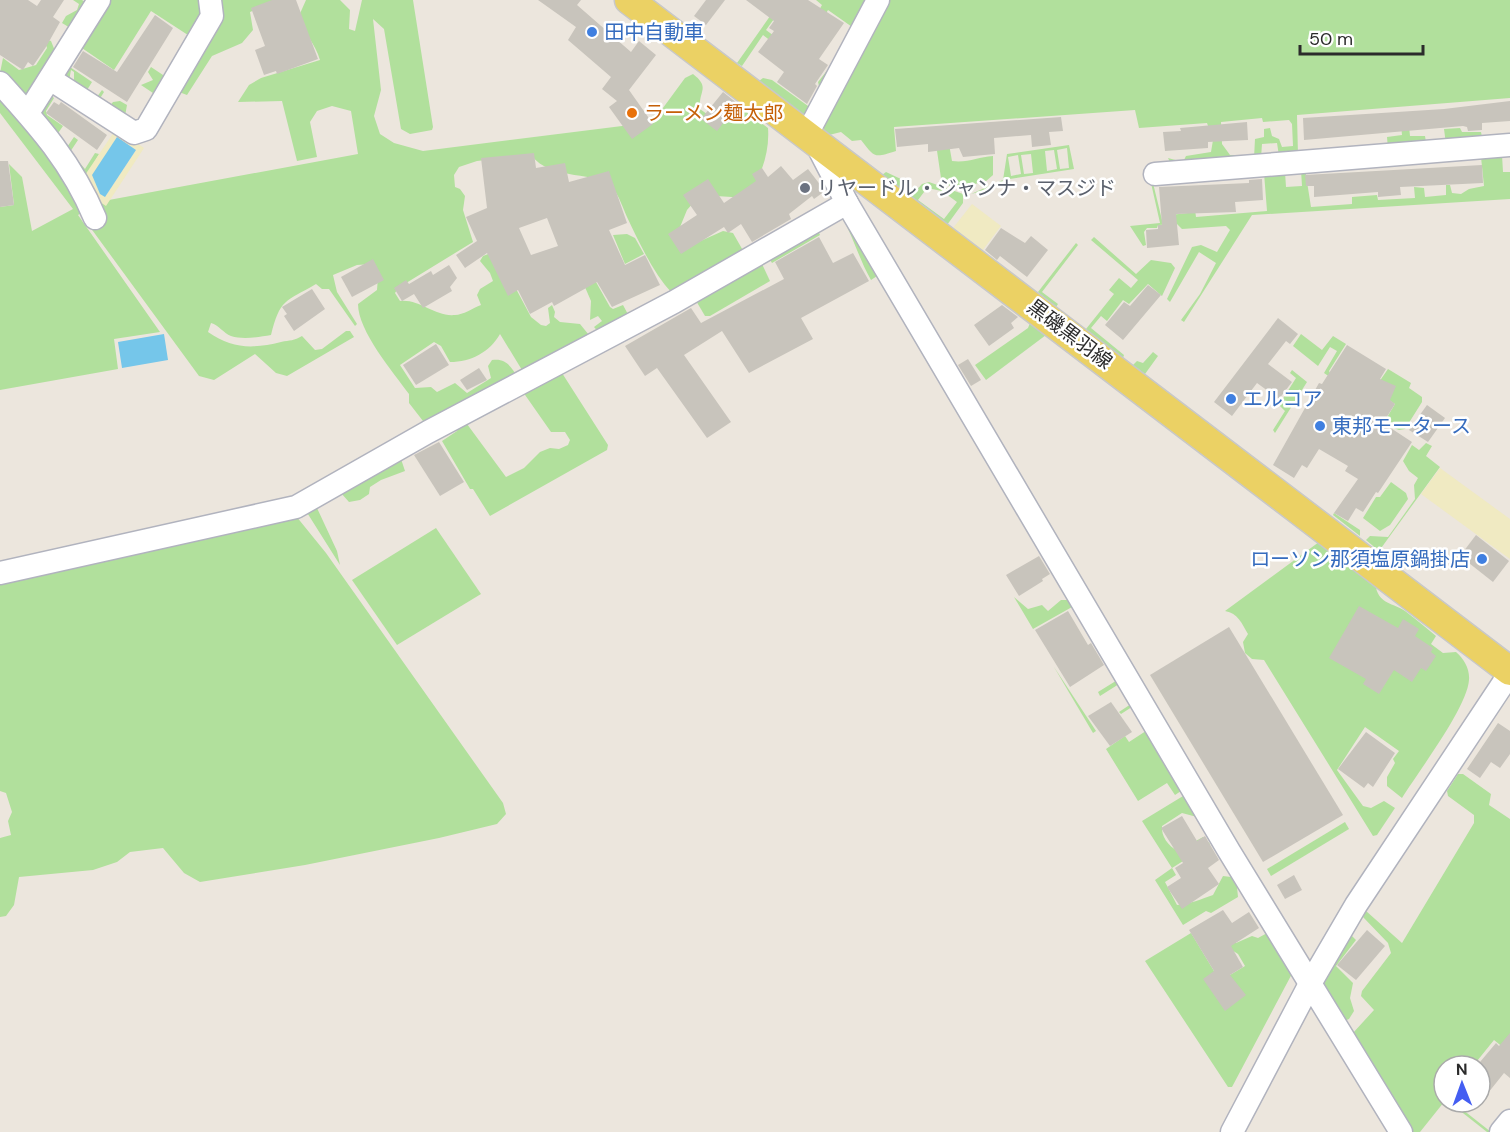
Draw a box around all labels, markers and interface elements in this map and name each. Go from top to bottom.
scale bar [1300,18,1423,56]
place label: 田中自動車 [604,19,704,45]
marker: 田中自動車 [585,25,599,39]
text: 50 m [1309,27,1353,51]
place label: ラーメン麺太郎 [644,100,783,126]
marker: ラーメン麺太郎 [625,106,639,120]
place label: リヤードル・ジャンナ・マスジド [817,175,1116,201]
marker: リヤードル・ジャンナ・マスジド [798,181,812,195]
street label: 黒磯黒羽線 [1022,294,1118,374]
place label: エルコア [1243,386,1323,412]
marker: エルコア [1224,392,1238,406]
place label: 東邦モータース [1332,413,1471,439]
marker: 東邦モータース [1313,419,1327,433]
place label: ローソン那須塩原鍋掛店 [1250,546,1470,572]
marker: ローソン那須塩原鍋掛店 [1475,552,1489,566]
north arrow [1432,1054,1492,1114]
text: N [1456,1059,1468,1080]

